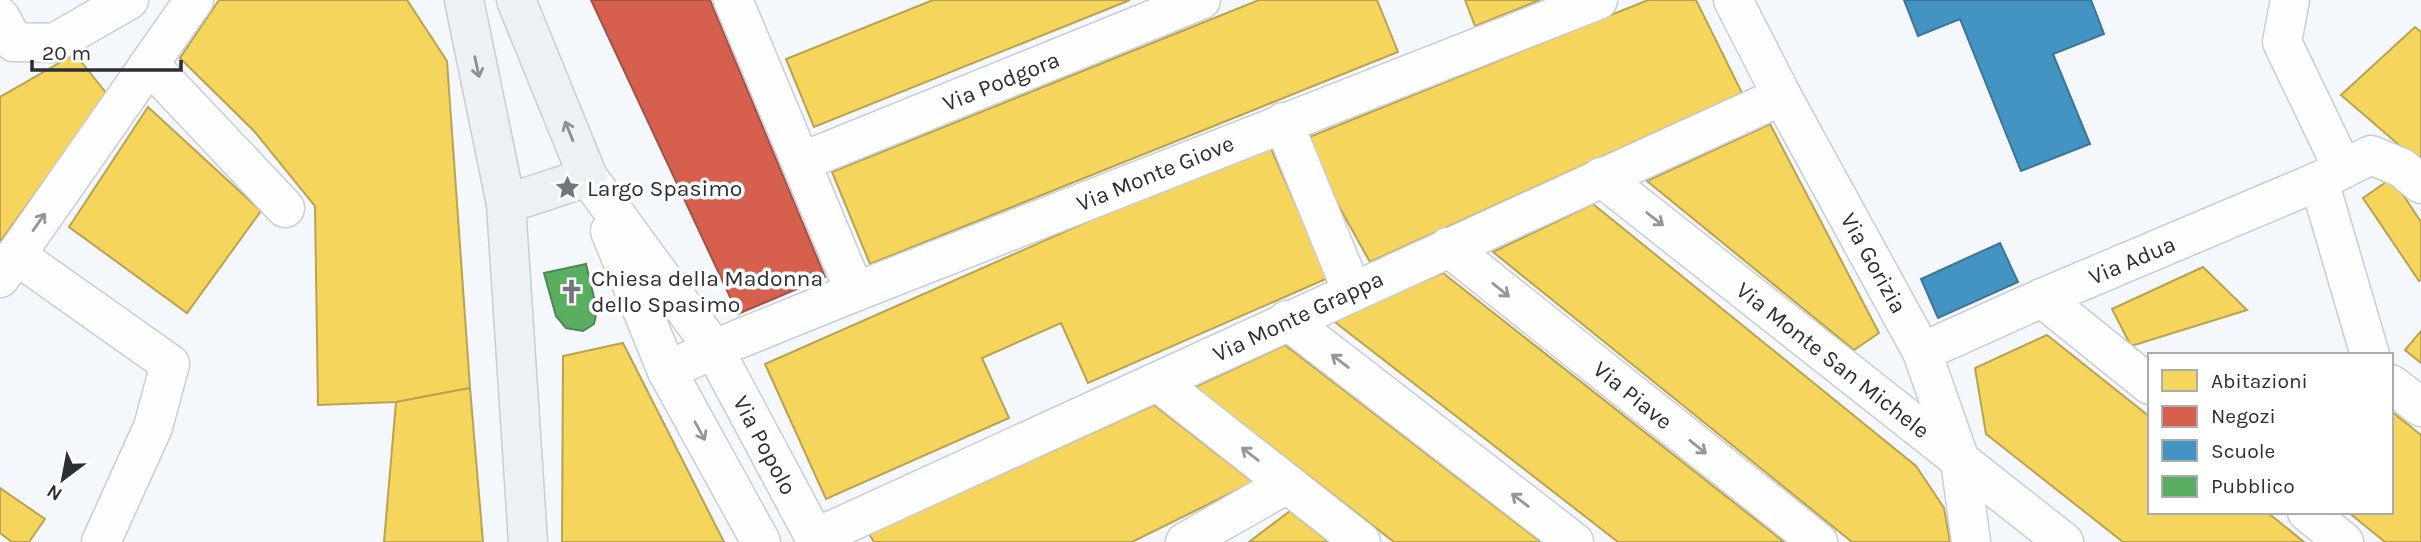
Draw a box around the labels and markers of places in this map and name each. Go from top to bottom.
place icon: Largo Spasimo [553,174,581,202]
place label: Largo Spasimo [587,175,742,202]
place label: Chiesa della Madonna dello Spasimo [591,265,823,318]
church icon: Chiesa della Madonna dello Spasimo [557,277,585,305]

